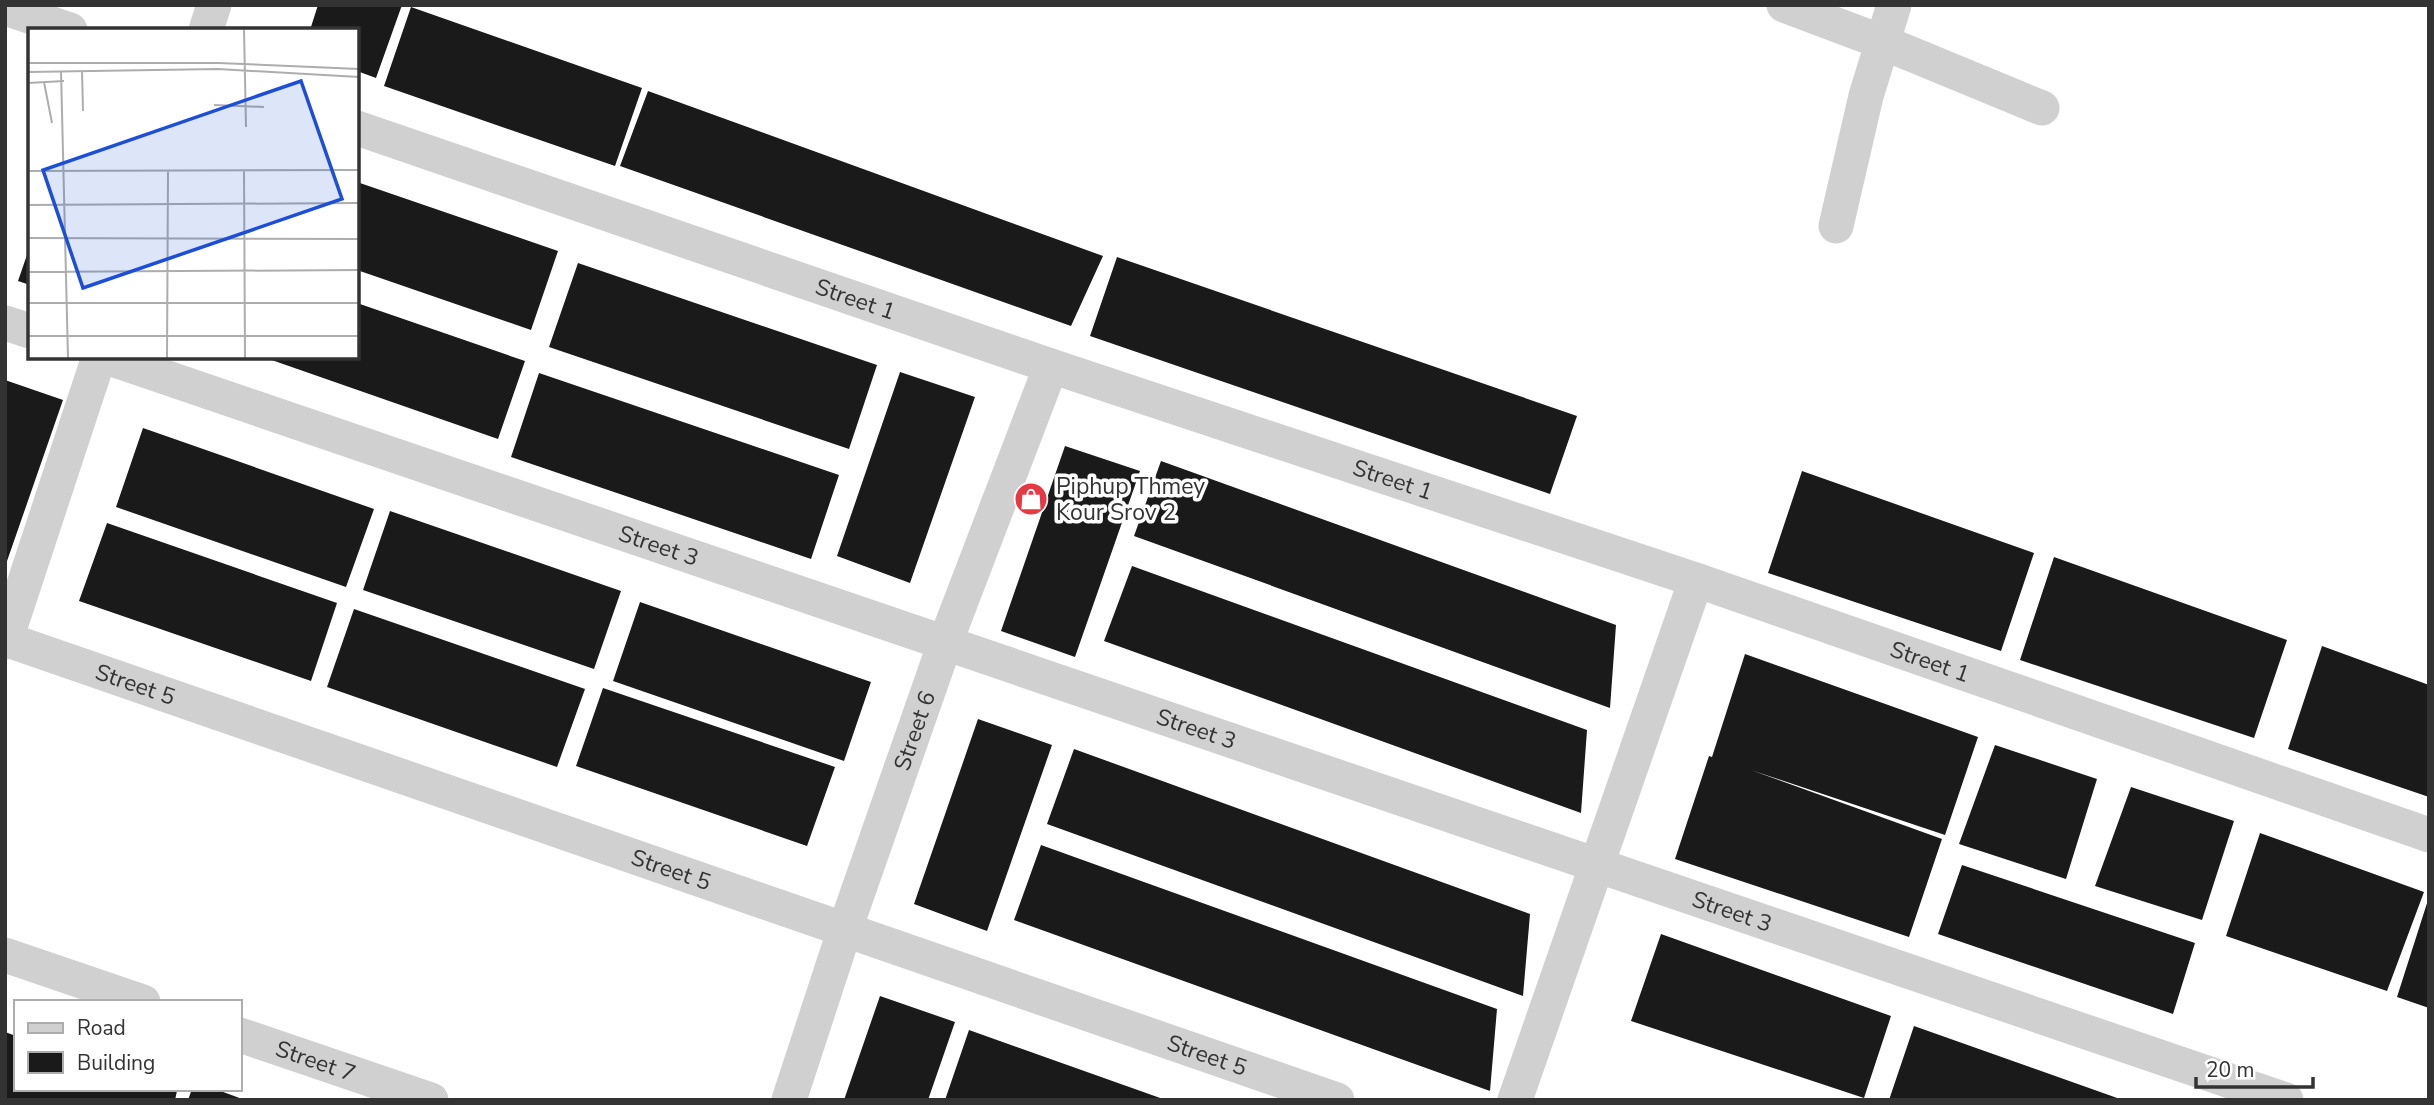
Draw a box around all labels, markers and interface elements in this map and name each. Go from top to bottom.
inset map [28,28,359,359]
street label: Street 1 [811,271,899,327]
street label: Street 1 [1349,452,1437,508]
place label: Piphup Thmey Kour Srov 2 [1056,471,1205,528]
shop icon: Piphup Thmey Kour Srov 2 [1012,480,1050,518]
street label: Street 3 [615,518,703,574]
street label: Street 1 [1886,634,1974,690]
street label: Street 5 [91,656,179,713]
street label: Street 6 [887,687,943,775]
street label: Street 3 [1152,701,1240,757]
street label: Street 5 [627,842,715,898]
street label: Street 3 [1688,884,1776,940]
legend [14,1000,242,1091]
text: Road [77,1014,126,1042]
street label: Street 5 [1163,1027,1251,1084]
street label: Street 7 [272,1033,360,1089]
scale bar [2196,1046,2313,1090]
text: Building [77,1049,155,1077]
text: 20 m [2206,1056,2255,1084]

